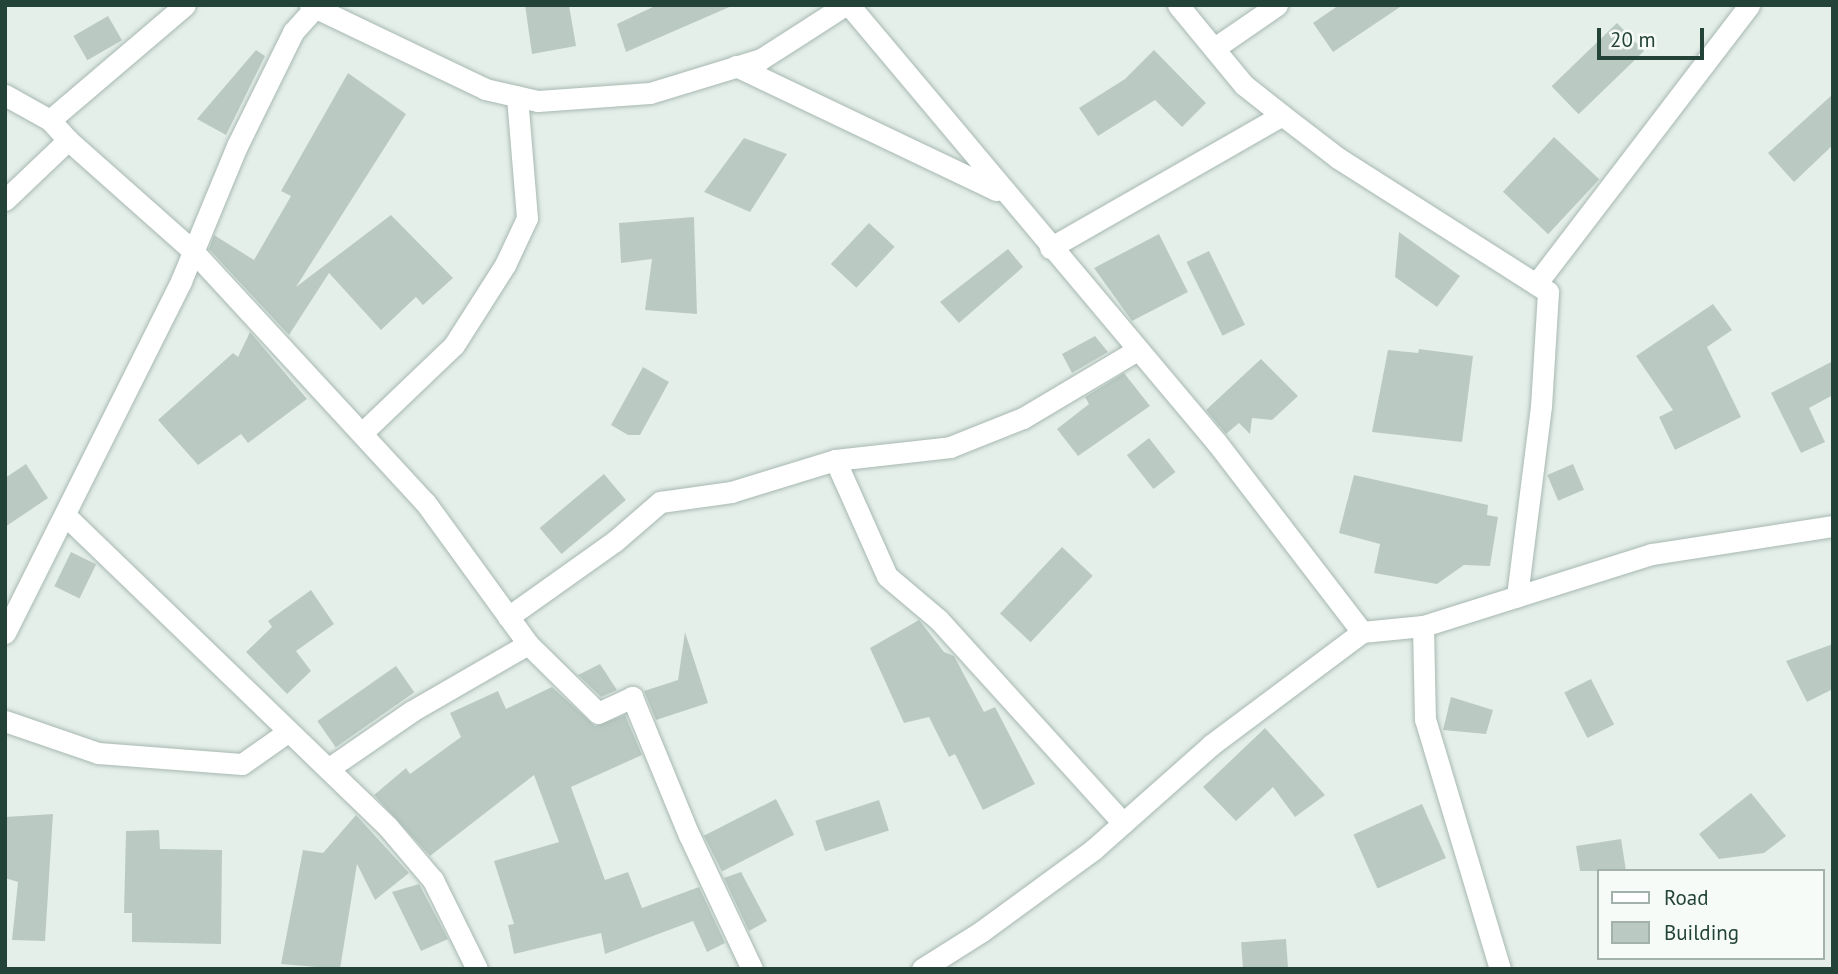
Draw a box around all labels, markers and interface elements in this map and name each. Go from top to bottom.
scale bar [1600,14,1707,58]
text: 20 m [1610,26,1656,53]
legend [1596,869,1824,960]
text: Road [1664,884,1708,911]
text: Building [1664,919,1739,946]

